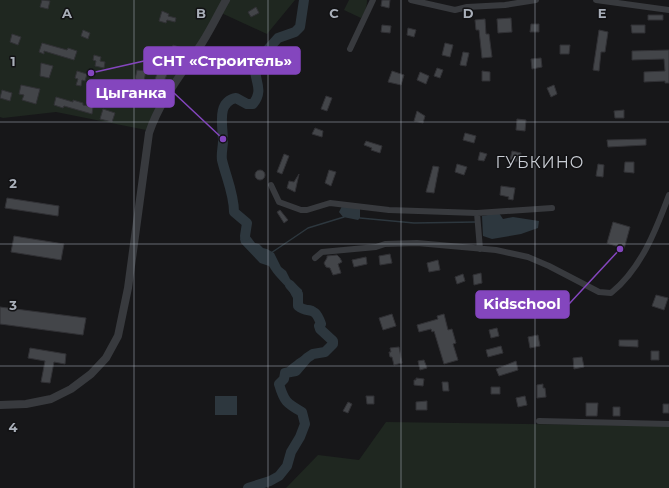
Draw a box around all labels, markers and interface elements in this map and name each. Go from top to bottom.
text: A [61,5,73,21]
text: B [196,5,206,21]
text: C [329,5,339,21]
text: D [463,5,474,21]
text: E [598,5,607,21]
callout: СНТ «Строитель» [144,47,300,74]
text: СНТ «Строитель» [152,51,292,70]
text: 1 [10,53,16,69]
callout: Цыганка [87,80,174,107]
text: Цыганка [95,83,167,102]
district label: ГУБКИНО [496,153,584,172]
text: 2 [9,175,17,191]
callout: Kidschool [476,291,569,318]
text: Kidschool [483,294,561,313]
text: 3 [8,297,17,313]
text: 4 [9,419,18,435]

